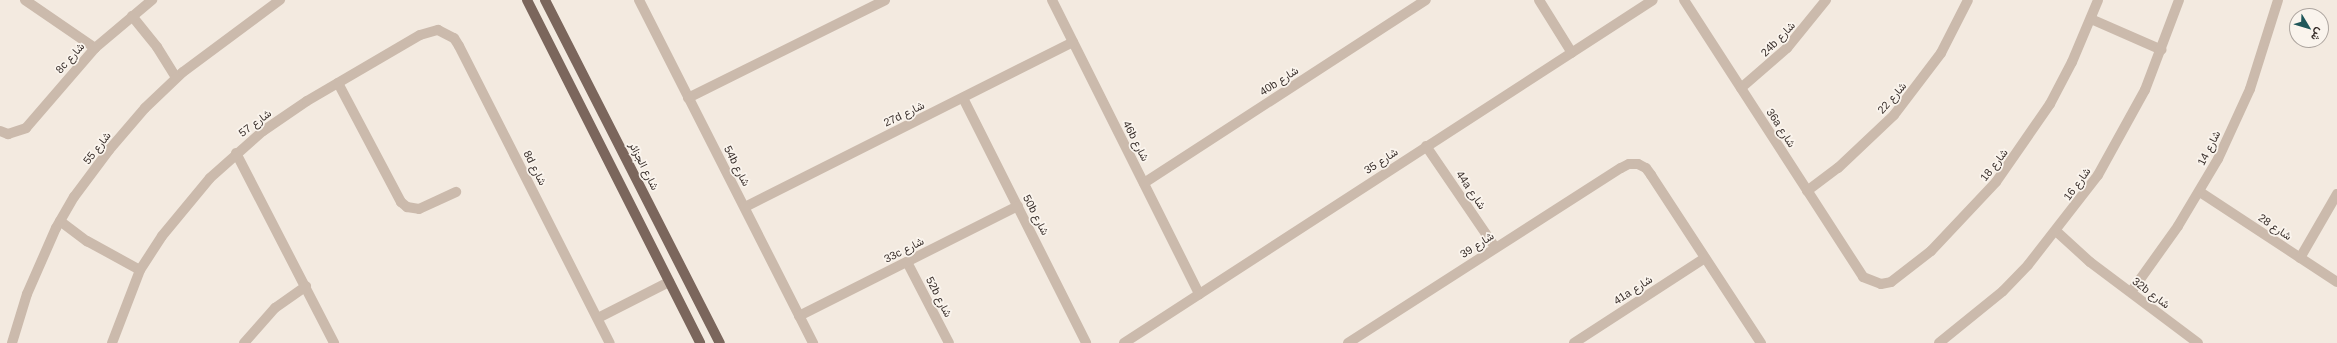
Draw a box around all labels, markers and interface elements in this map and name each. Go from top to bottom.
north arrow [2289,8,2329,48]
street label: 24b شارع [1758,19,1798,59]
text: ش [2309,26,2326,44]
street label: 8c شارع [53,40,87,76]
street label: 40b شارع [1257,64,1301,98]
street label: شارع 22 [1875,80,1909,116]
street label: 27d شارع [882,99,926,129]
street label: شارع 57 [236,106,274,140]
street label: 36a شارع [1764,106,1798,150]
street label: 46b شارع [1120,119,1152,163]
street label: شارع 14 [2195,128,2223,168]
street label: شارع 55 [80,129,114,167]
street label: شارع الجزائر [626,140,662,192]
street label: 54b شارع [721,144,753,188]
street label: شارع 35 [1362,145,1400,177]
street label: شارع 18 [1977,146,2011,184]
street label: 8d شارع [521,148,549,188]
street label: شارع 16 [2061,165,2093,203]
street label: 44a شارع [1453,168,1489,212]
street label: 50b شارع [1020,193,1052,237]
street label: شارع 28 [2256,211,2294,243]
street label: شارع 39 [1458,229,1496,261]
street label: 33c شارع [882,234,926,266]
street label: 41a شارع [1611,273,1655,307]
street label: 52b شارع [923,275,955,319]
street label: 32b شارع [2130,275,2172,311]

